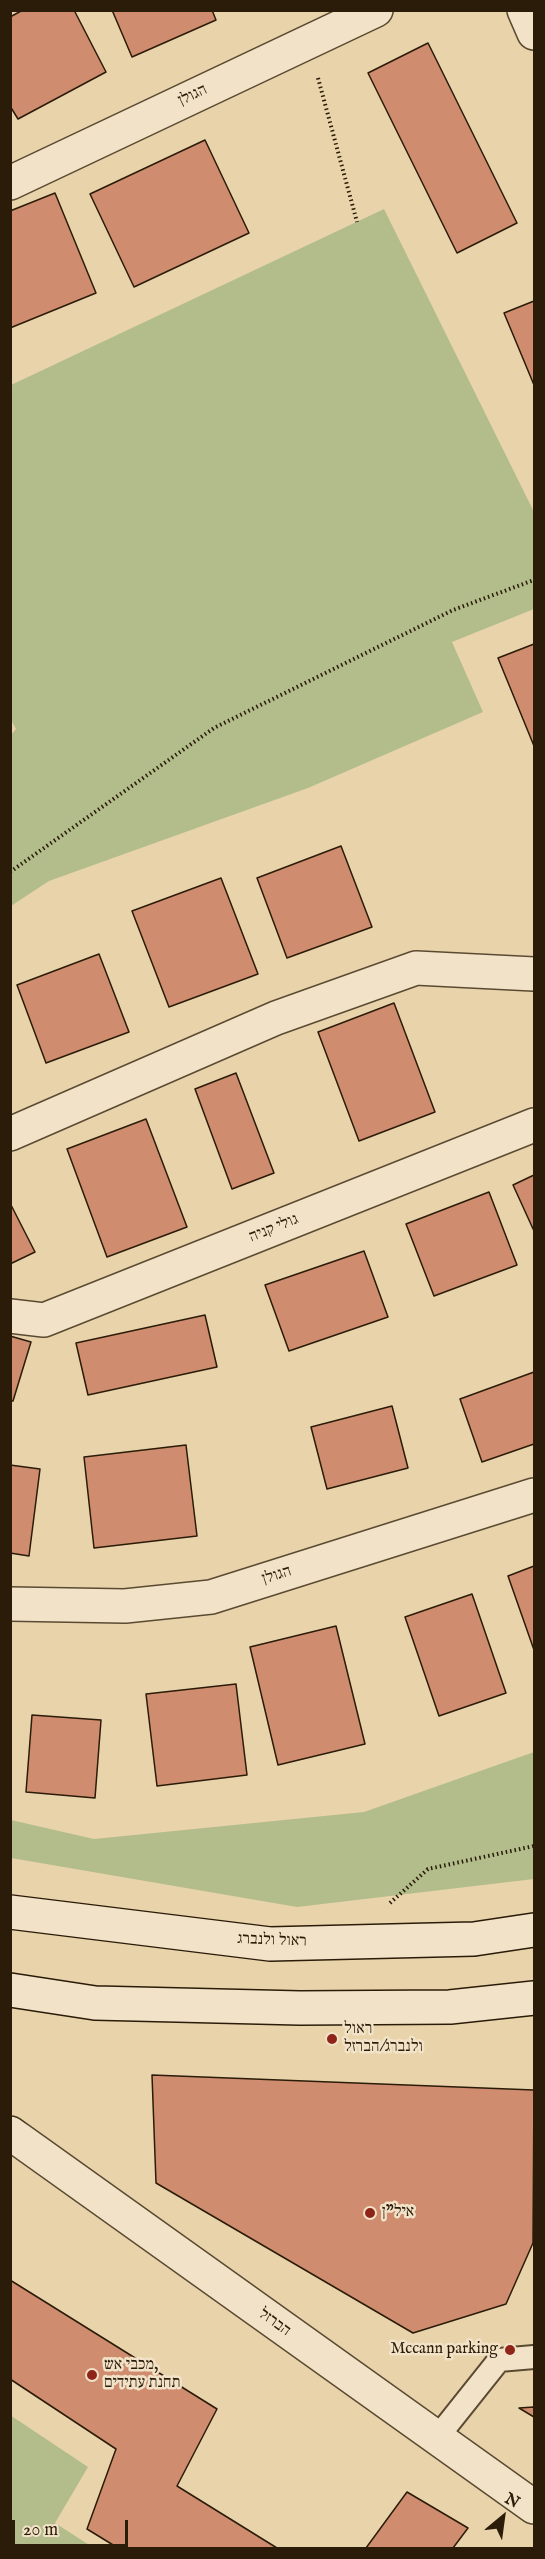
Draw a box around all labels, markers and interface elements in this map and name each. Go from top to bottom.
street label: הגולן [175,81,211,111]
street label: גולי קניה [246,1210,302,1248]
street label: הגולן [260,1562,294,1590]
street label: ראול ולנברג [237,1930,307,1952]
place label: ראול ולנברג/הברזל [344,2020,423,2058]
marker: ראול ולנברג/הברזל [325,2032,339,2046]
place label: איל"ן [382,2203,414,2223]
marker: איל"ן [363,2206,377,2220]
street label: הברזל [254,2305,294,2341]
place label: Mccann parking [390,2340,498,2360]
marker: Mccann parking [503,2343,517,2357]
place label: מכבי אש, תחנת עתידים [104,2356,181,2394]
marker: מכבי אש, תחנת עתידים [85,2368,99,2382]
north arrow [473,2487,533,2547]
text: N [501,2489,523,2513]
scale bar [15,2508,130,2546]
text: 20 m [23,2519,58,2542]

